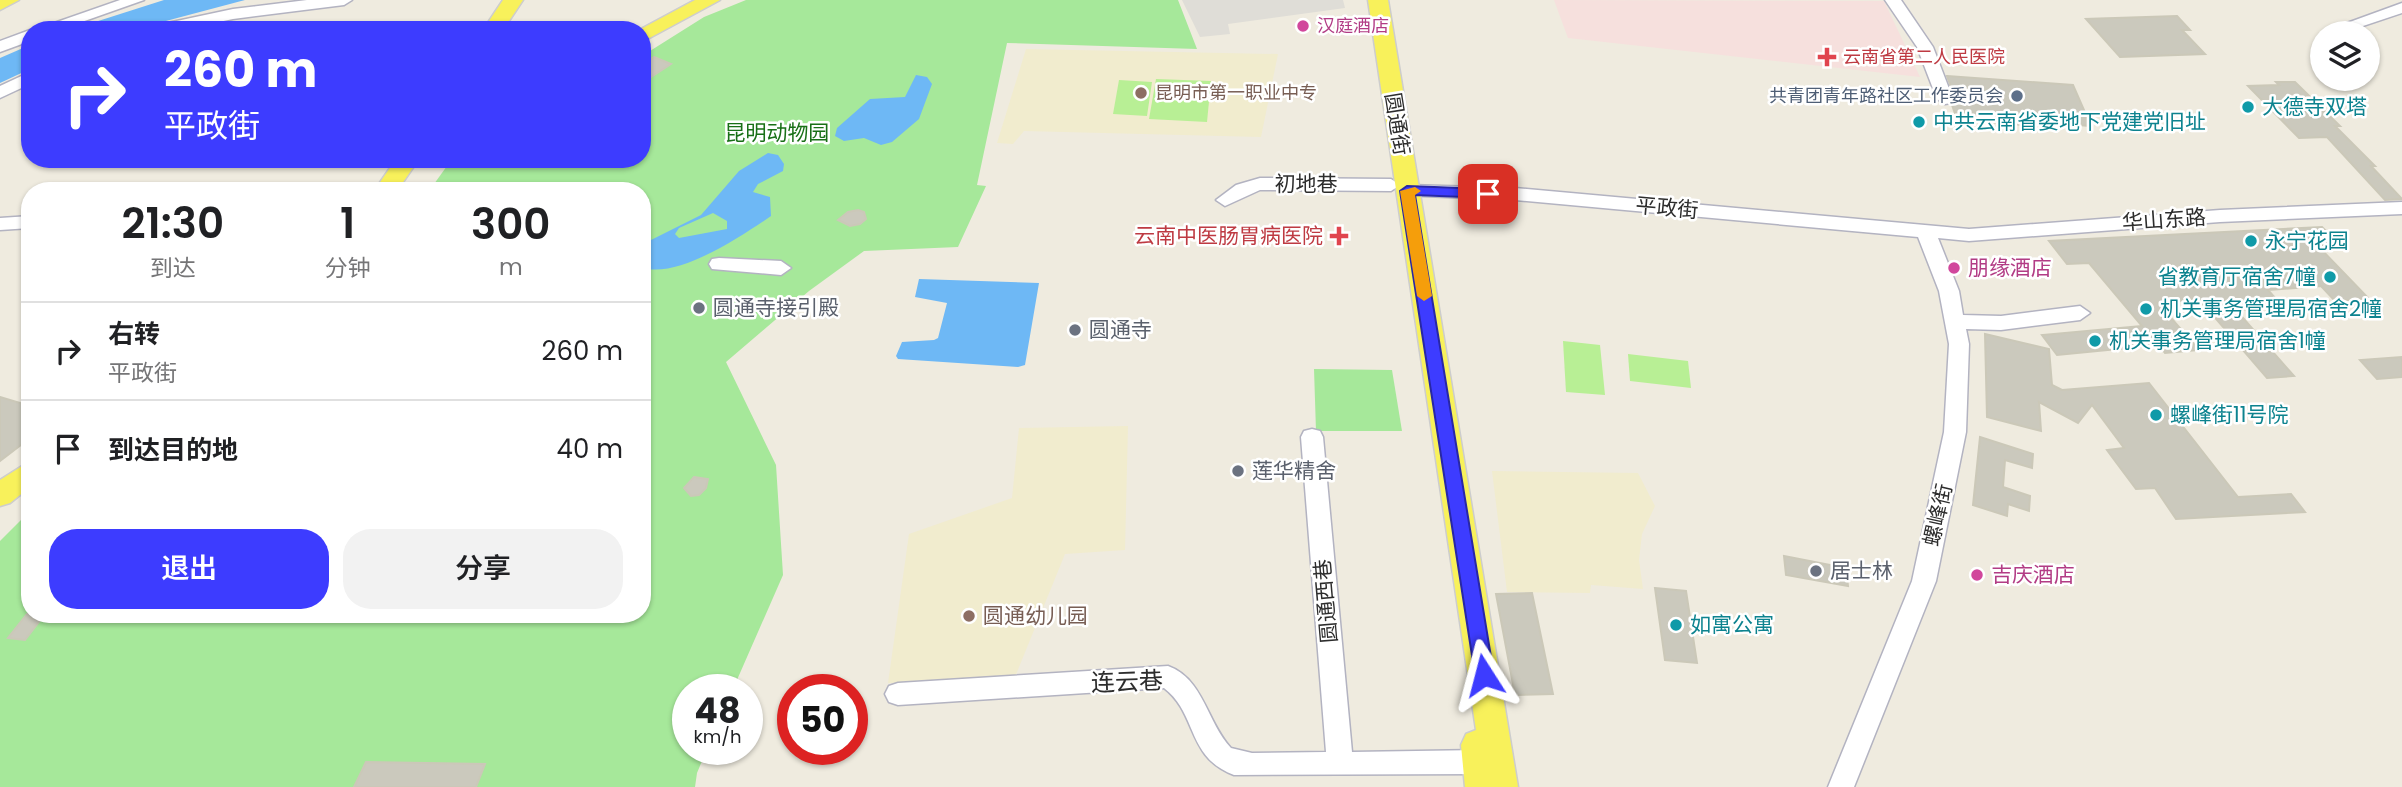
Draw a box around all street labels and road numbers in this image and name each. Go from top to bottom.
street label: 圆通街 [1378,91,1417,157]
street label: 初地巷 [1275,169,1338,198]
street label: 平政街 [1634,190,1700,225]
street label: 华山东路 [2121,202,2207,237]
street label: 螺峰街 [1916,481,1959,549]
street label: 圆通西巷 [1307,558,1344,644]
street label: 连云巷 [1090,664,1164,699]

